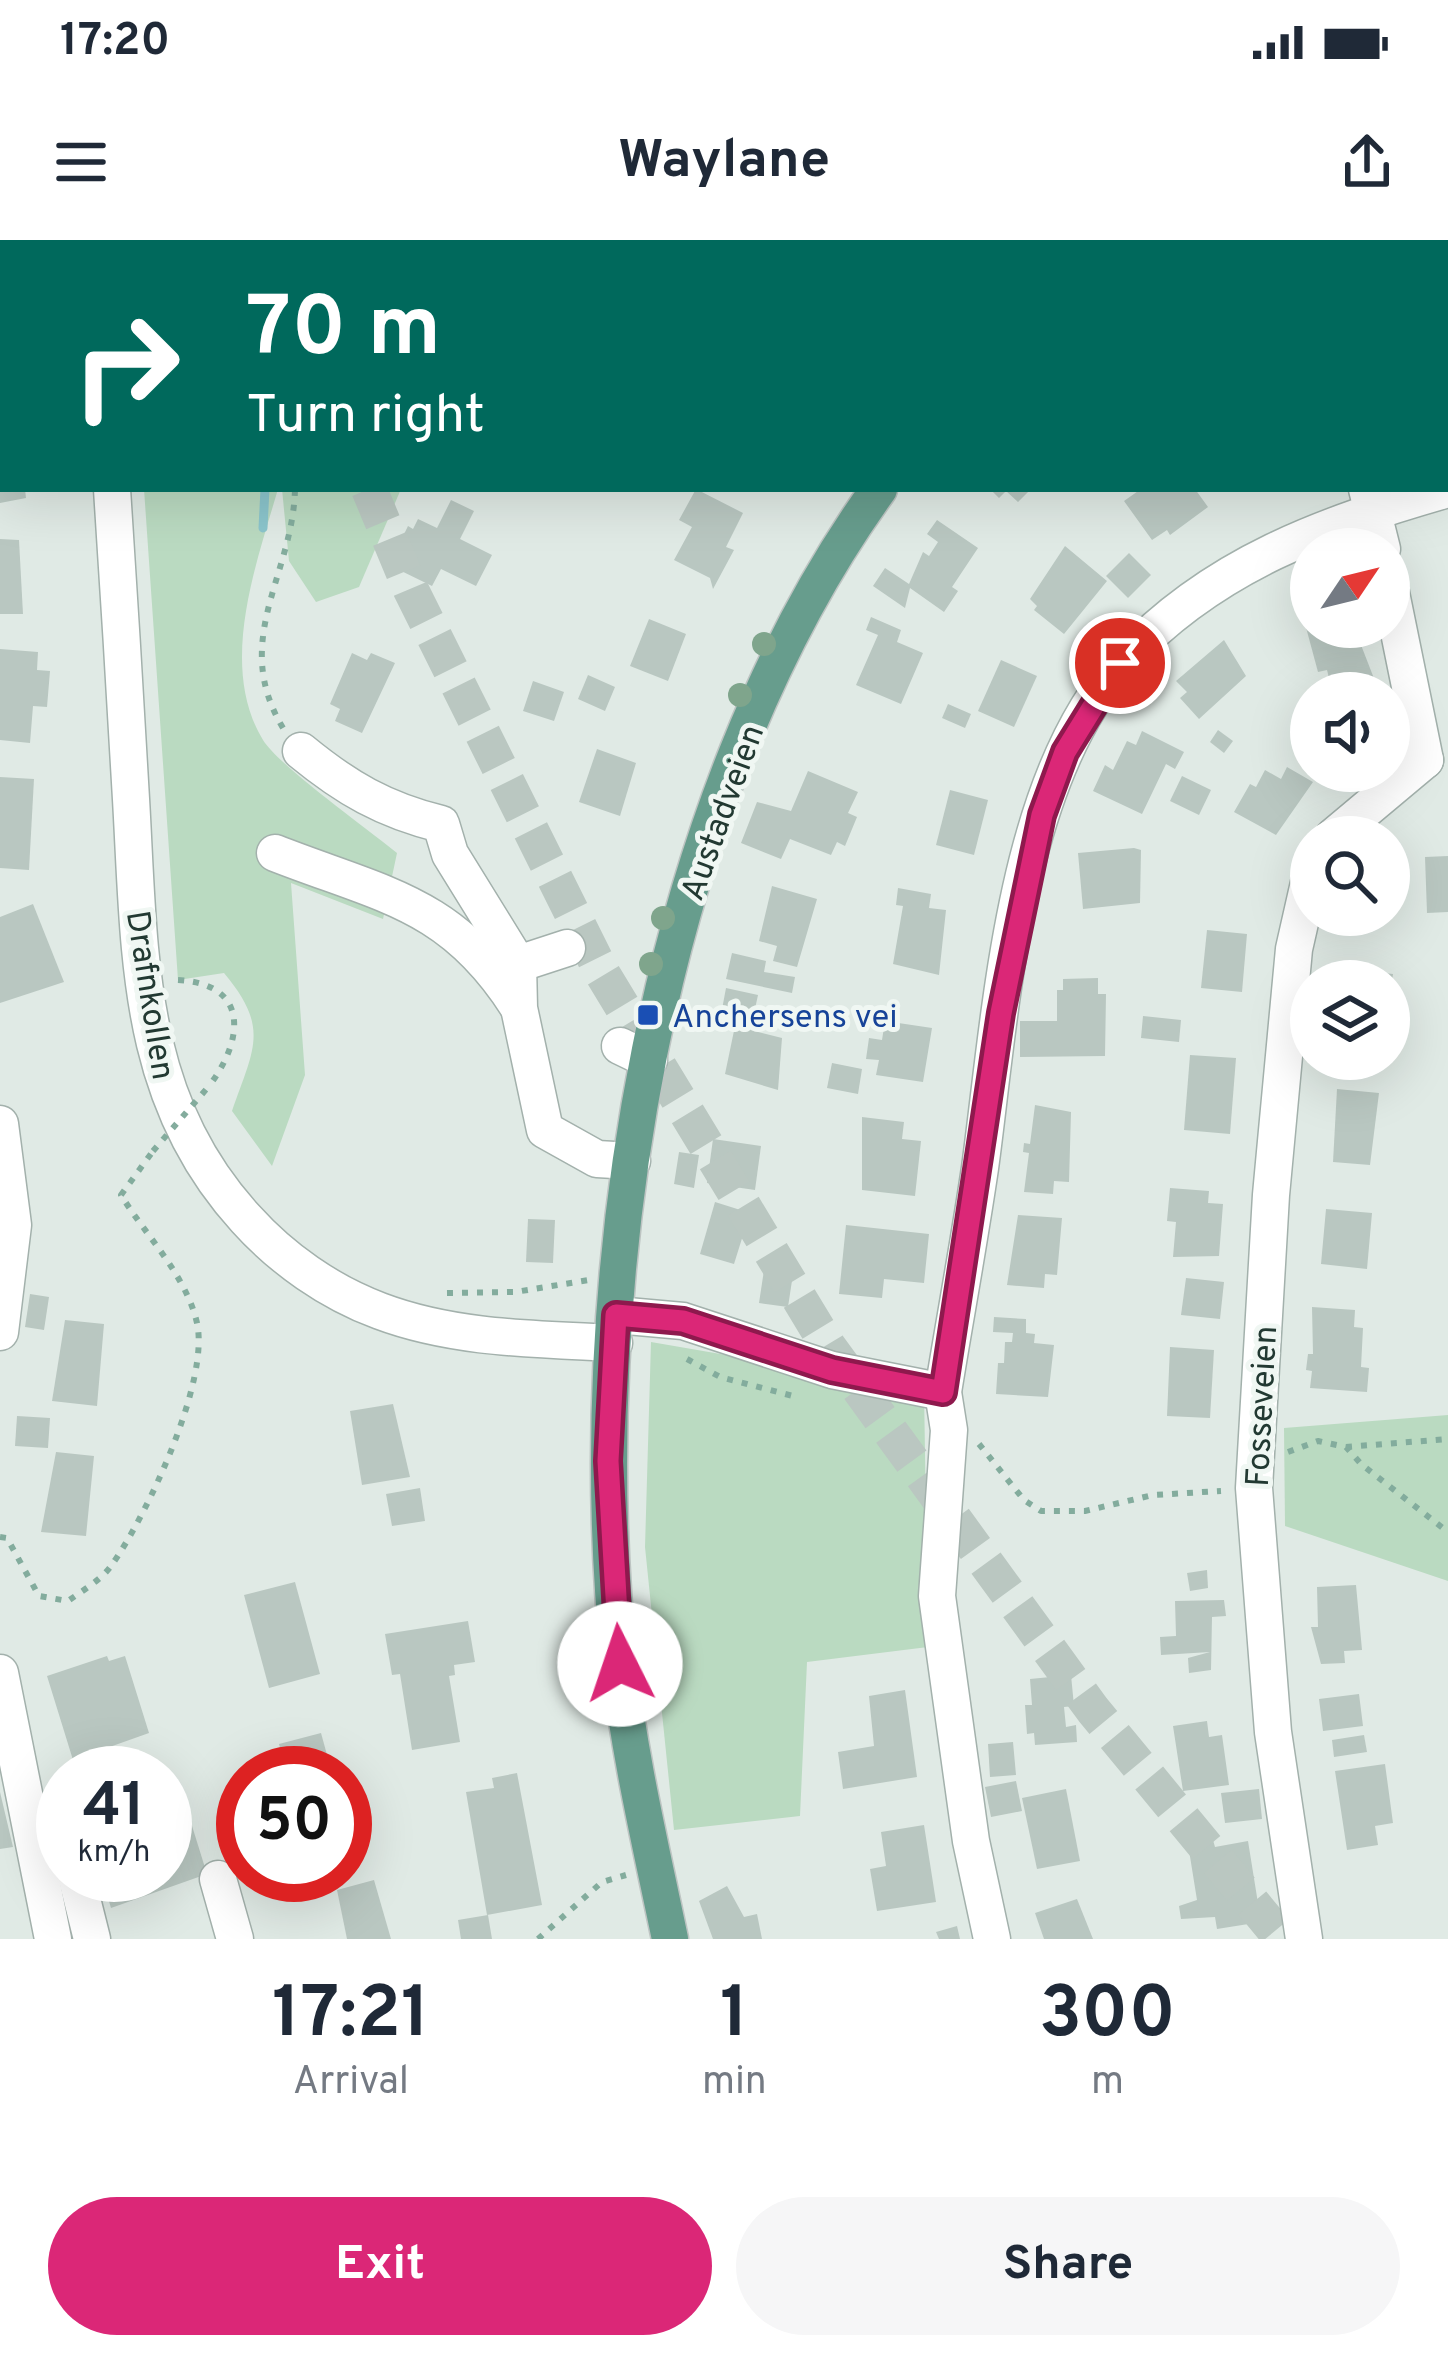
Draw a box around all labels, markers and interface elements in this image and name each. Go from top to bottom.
text: 17:20 [60,14,170,71]
text: Waylane [618,128,830,197]
icon: menu [48,129,114,195]
icon: share [1334,129,1400,195]
text: 70 m [246,279,441,385]
icon: right [48,288,204,444]
text: Turn right [246,383,485,452]
north arrow [1290,528,1410,648]
map controls [1290,528,1410,1080]
pin [1069,612,1171,714]
icon: arrive [1087,630,1153,696]
button: sound [1290,672,1410,792]
street label: Austadveien [674,720,776,907]
button: search [1290,816,1410,936]
street label: Drafnkollen [114,908,182,1083]
button: layers [1290,960,1410,1080]
place label: Anchersens vei [672,998,898,1040]
marker: Anchersens vei [635,1002,661,1028]
street label: Fosseveien [1239,1325,1289,1488]
position arrow [557,1601,683,1727]
speed limit sign: 50 [216,1746,372,1902]
text: 41 [83,1771,145,1847]
text: km/h [78,1835,150,1872]
text: 17:21 [272,1971,430,2063]
text: 1 [720,1971,749,2063]
text: 300 [1039,1971,1176,2063]
text: Arrival [293,2059,409,2108]
text: min [702,2059,767,2108]
text: m [1091,2059,1124,2108]
button: Exit [48,2197,712,2335]
button: Share [736,2197,1400,2335]

